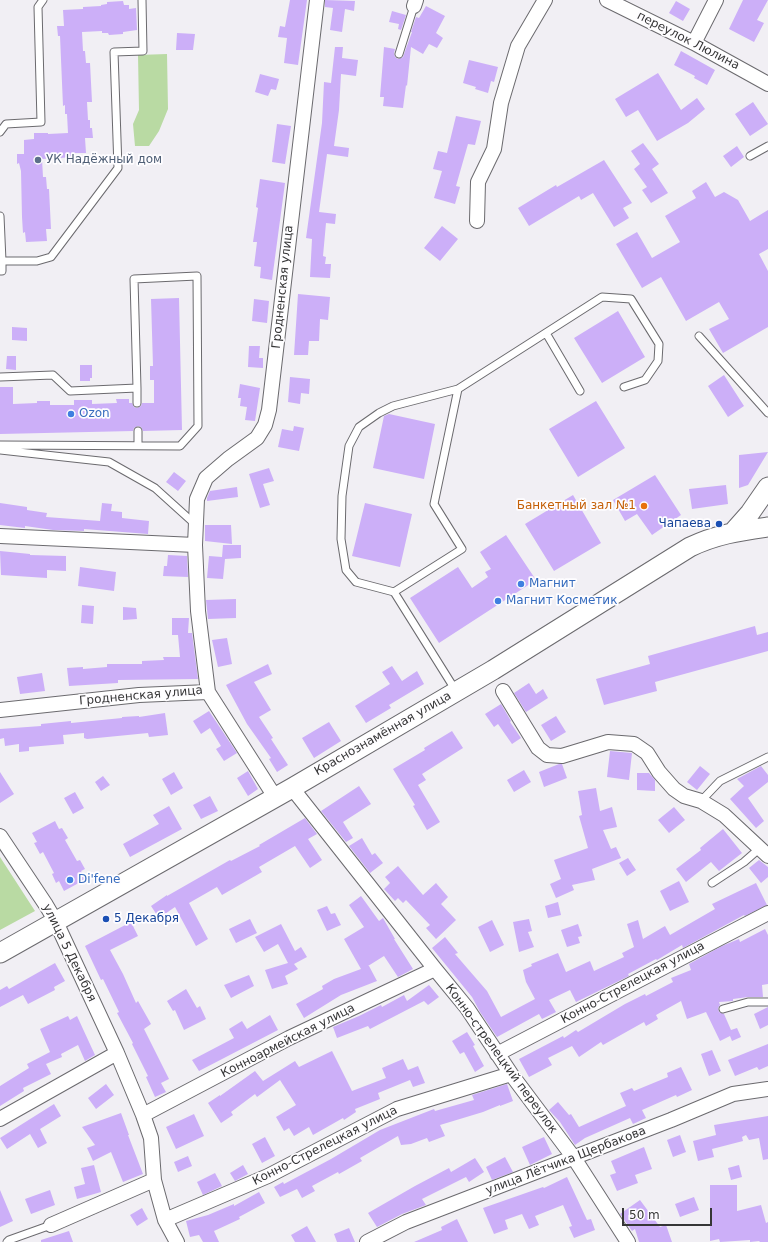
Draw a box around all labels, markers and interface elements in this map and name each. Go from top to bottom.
street label: переулок Люлина [634,9,742,73]
place label: УК Надёжный дом [46,153,162,167]
marker: УК Надёжный дом [33,155,43,165]
street label: Гродненская улица [269,225,297,349]
place label: Ozon [79,407,110,421]
marker: Ozon [66,409,76,419]
place label: Банкетный зал №1 [517,499,636,513]
marker: Банкетный зал №1 [639,501,649,511]
place label: Чапаева [658,517,711,531]
marker: Чапаева [714,519,724,529]
place label: Магнит [529,577,576,591]
marker: Магнит [516,579,526,589]
place label: Магнит Косметик [506,594,617,608]
marker: Магнит Косметик [493,596,503,606]
street label: Гродненская улица [79,683,203,709]
street label: Краснознамённая улица [312,689,454,779]
place label: Di'fene [78,873,120,887]
marker: Di'fene [65,875,75,885]
street label: улица 5 Декабря [39,902,99,1004]
place label: 5 Декабря [114,912,179,926]
marker: 5 Декабря [101,914,111,924]
street label: Конно-Стрелецкая улица [559,939,707,1027]
street label: Конно-стрелецкий переулок [442,981,560,1137]
street label: Конноармейская улица [219,1001,357,1081]
street label: Конно-Стрелецкая улица [250,1103,400,1189]
street label: улица Лётчика Щербакова [484,1124,648,1198]
scale bar [624,1200,714,1226]
text: 50 m [629,1208,660,1222]

